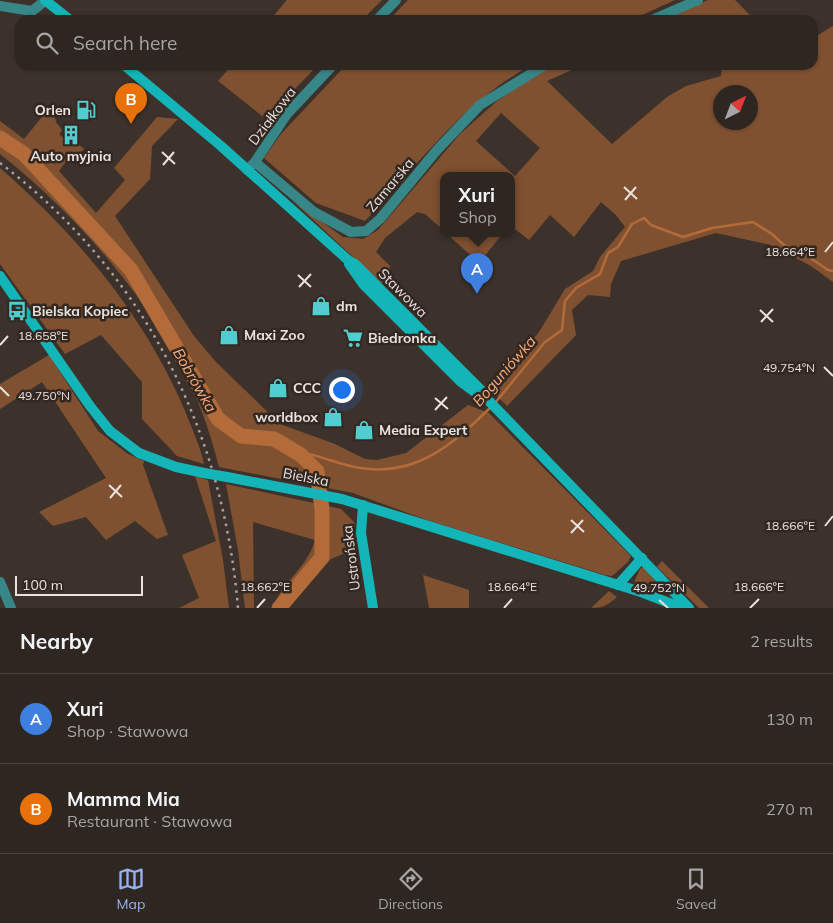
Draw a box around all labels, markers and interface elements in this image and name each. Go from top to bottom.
search box [15,15,818,70]
icon: search [33,29,61,57]
text: Search here [73,31,177,55]
pin: B [115,83,147,124]
street label: Działkowa [244,83,300,149]
north arrow [713,85,758,130]
fuel station icon: Orlen [75,99,97,121]
place label: Orlen [35,101,71,119]
building icon: Auto myjnia [60,124,82,146]
place label: Auto myjnia [31,147,111,165]
street label: Zamarska [362,154,418,216]
popup [440,172,515,237]
text: Xuri [458,183,495,207]
text: Shop [458,207,497,227]
text: 18.664°E [765,244,815,259]
pin: A [461,253,493,294]
street label: Stawowa [375,265,431,321]
shop icon: dm [310,295,332,317]
place label: dm [336,297,357,315]
bus stop icon: Bielska Kopiec [6,300,28,322]
place label: Bielska Kopiec [32,302,128,320]
shop icon: Maxi Zoo [218,324,240,346]
place label: Maxi Zoo [244,326,305,344]
supermarket icon: Biedronka [342,327,364,349]
text: 18.658°E [18,328,68,343]
place label: Biedronka [368,329,436,347]
water label: Boguniówka [468,332,540,410]
water label: Bobrówka [169,344,221,416]
text: 49.754°N [763,360,815,375]
shop icon: CCC [267,377,289,399]
your location [329,377,355,403]
place label: CCC [293,379,321,397]
text: 49.750°N [18,388,70,403]
shop icon: worldbox [322,406,344,428]
place label: worldbox [255,408,318,426]
shop icon: Media Expert [353,419,375,441]
place label: Media Expert [379,421,468,439]
street label: Bielska [282,464,330,490]
text: 18.666°E [765,518,815,533]
street label: Ustrońska [338,524,364,592]
scale bar [15,573,142,596]
text: 100 m [22,576,63,594]
text: 18.662°E [240,579,290,594]
text: 18.664°E [487,579,537,594]
text: 18.666°E [734,579,784,594]
text: 49.752°N [633,580,685,595]
text: Nearby [20,628,93,654]
text: 2 results [750,631,813,651]
text: Xuri [67,697,104,721]
text: A [30,709,42,729]
text: 130 m [766,709,813,729]
text: Shop · Stawowa [67,721,188,741]
text: Mamma Mia [67,787,180,811]
text: B [30,799,42,819]
text: 270 m [766,799,813,819]
text: Restaurant · Stawowa [67,811,232,831]
tab: Map [117,865,145,913]
tab: Directions [378,865,443,913]
tab: Saved [676,865,716,913]

